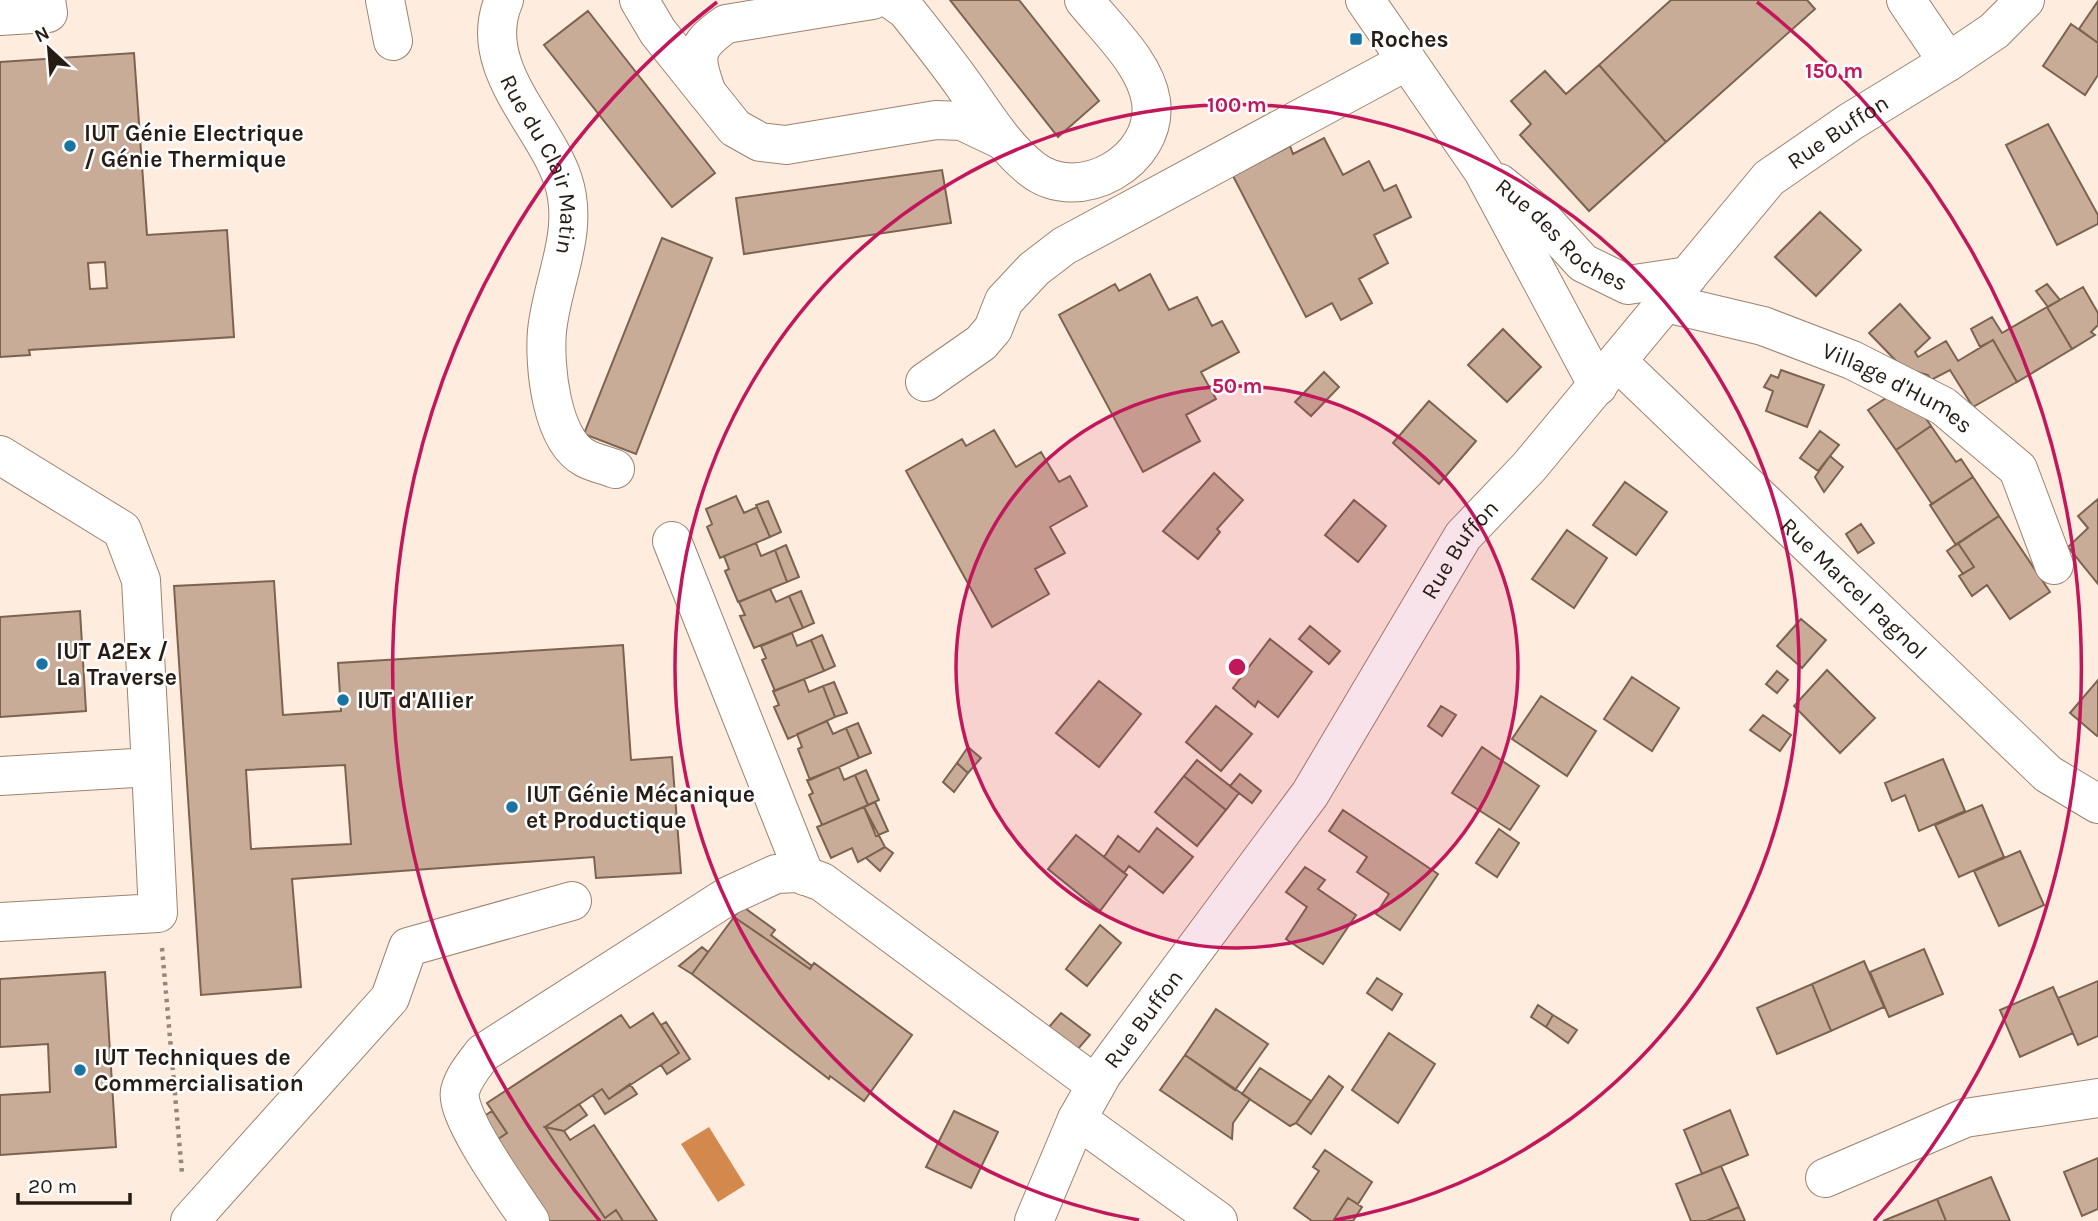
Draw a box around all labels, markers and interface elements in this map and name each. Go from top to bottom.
north arrow [14,14,84,84]
text: N [31,22,53,47]
place label: Roches [1370,26,1449,53]
marker: Roches [1348,31,1364,47]
text: 150 m [1805,59,1863,83]
street label: Rue du Clair Matin [495,70,582,257]
street label: Rue Buffon [1782,88,1893,175]
text: 100 m [1207,93,1267,117]
place label: IUT Génie Electrique / Génie Thermique [84,120,304,173]
marker: IUT Génie Electrique / Génie Thermique [62,138,78,154]
street label: Rue des Roches [1490,172,1632,296]
street label: Village d'Humes [1819,336,1978,439]
text: 50 m [1212,374,1262,398]
street label: Rue Buffon [1415,494,1504,604]
street label: Rue Marcel Pagnol [1775,512,1933,665]
place label: IUT A2Ex / La Traverse [56,638,177,691]
centre of rings [1225,655,1249,679]
marker: IUT A2Ex / La Traverse [34,656,50,672]
place label: IUT d'Allier [357,687,473,714]
marker: IUT d'Allier [335,692,351,708]
place label: IUT Génie Mécanique et Productique [526,781,755,834]
marker: IUT Génie Mécanique et Productique [504,799,520,815]
street label: Rue Buffon [1098,964,1189,1073]
place label: IUT Techniques de Commercialisation [94,1044,304,1097]
marker: IUT Techniques de Commercialisation [72,1062,88,1078]
scale bar [18,1162,130,1206]
text: 20 m [28,1174,77,1198]

